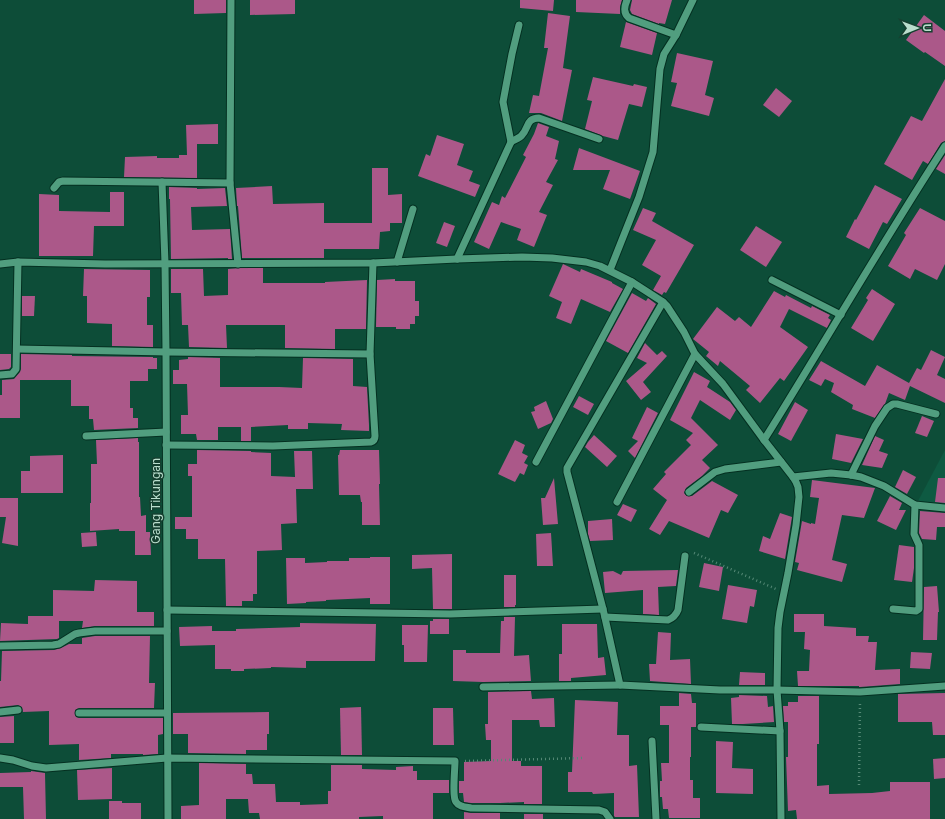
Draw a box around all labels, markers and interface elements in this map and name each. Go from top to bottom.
north arrow [897,8,937,48]
text: U [920,24,934,32]
street label: Gang Tikungan [148,458,163,544]

